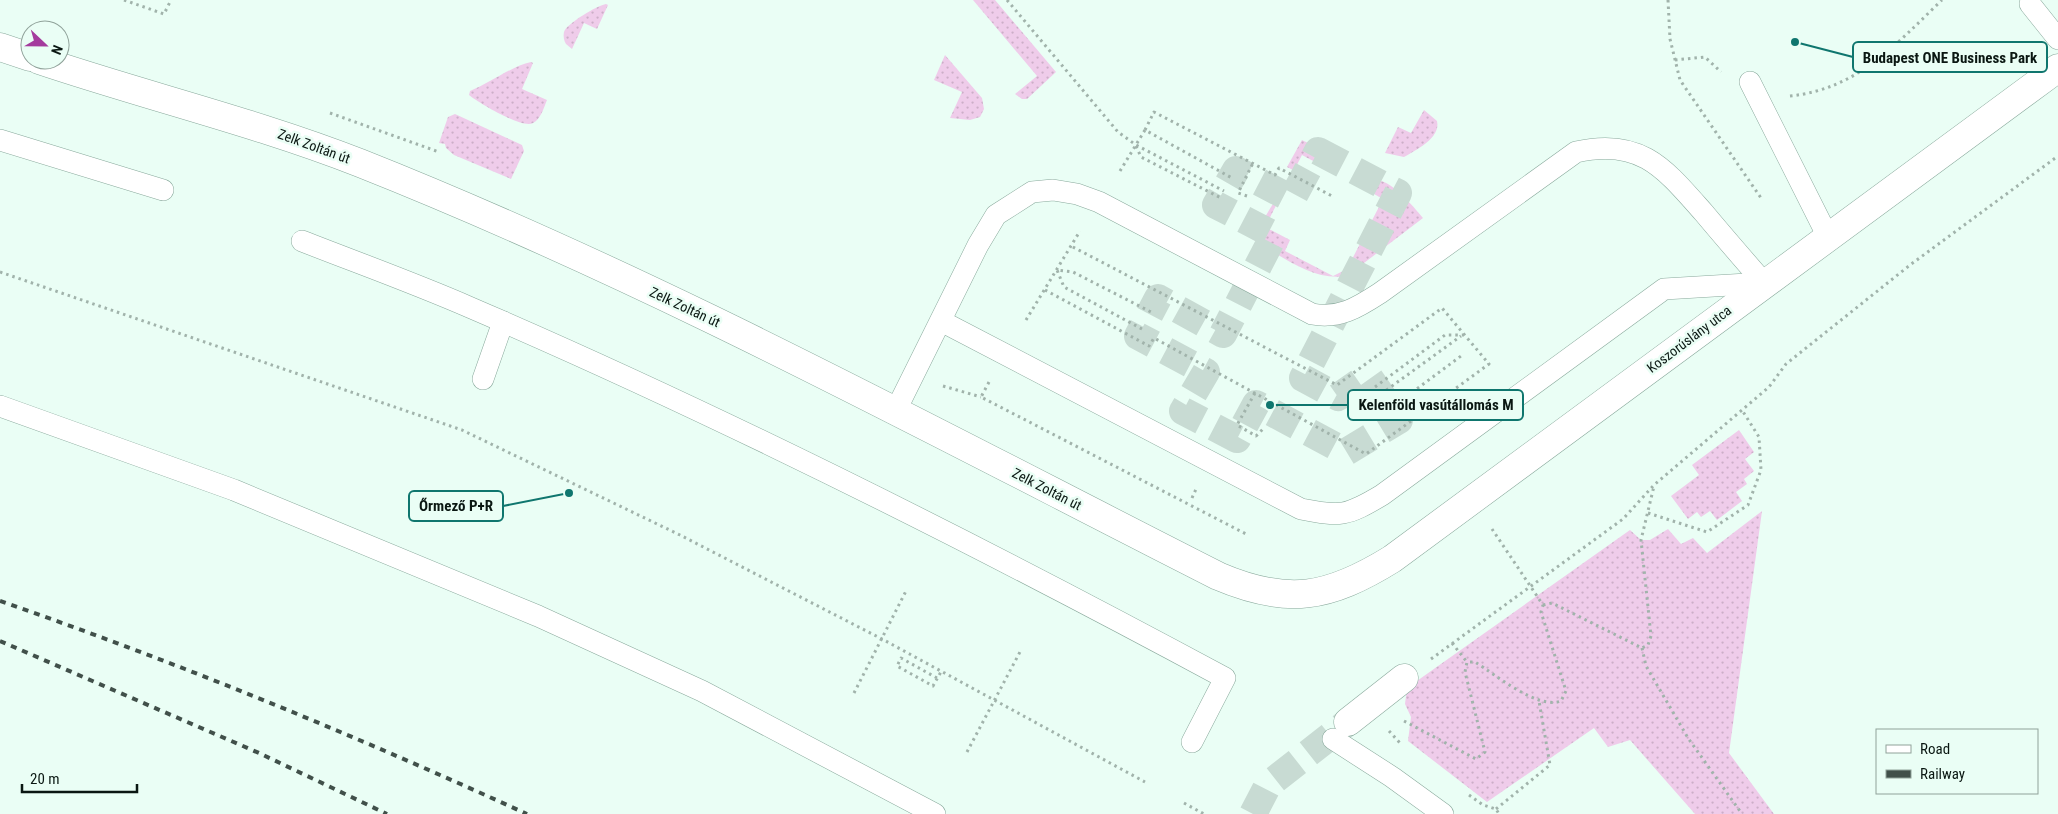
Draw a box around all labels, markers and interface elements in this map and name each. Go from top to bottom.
north arrow [20,20,70,70]
callout: Budapest ONE Business Park [1853,42,2047,72]
text: N [48,43,66,57]
text: Budapest ONE Business Park [1863,49,2038,67]
street label: Zelk Zoltán út [276,126,352,166]
street label: Zelk Zoltán út [647,284,723,330]
street label: Koszorúslány utca [1644,302,1734,376]
callout: Kelenföld vasútállomás M [1348,390,1523,420]
text: Kelenföld vasútállomás M [1358,396,1514,414]
street label: Zelk Zoltán út [1010,465,1084,513]
callout: Őrmező P+R [409,491,503,521]
text: Őrmező P+R [419,497,493,515]
legend [1876,729,2038,794]
text: Road [1920,740,1950,758]
scale bar [22,762,138,794]
text: Railway [1920,765,1965,783]
text: 20 m [30,770,60,788]

